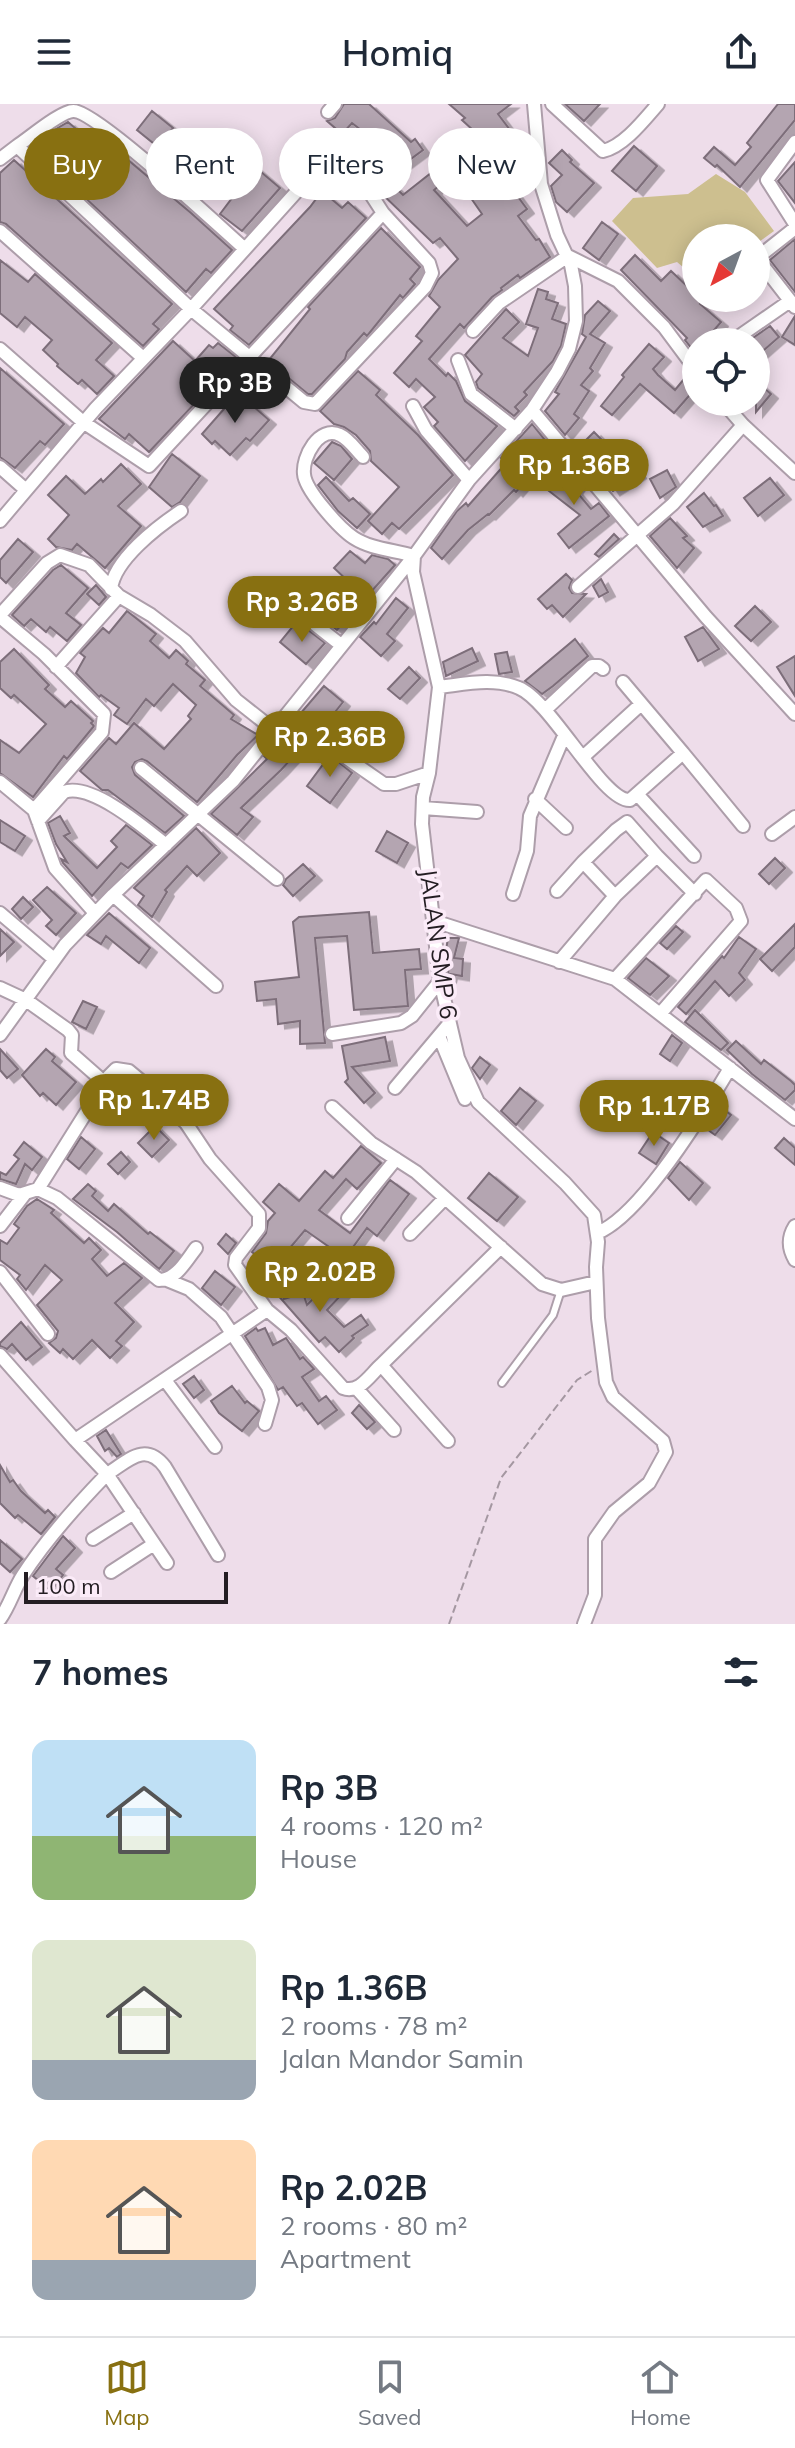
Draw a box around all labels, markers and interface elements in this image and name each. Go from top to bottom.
icon: menu [32,30,76,74]
text: Homiq [342,30,453,75]
icon: share [719,30,763,74]
chip: Buy [24,128,130,200]
chip: Rent [146,128,263,200]
chip: Filters [279,128,412,200]
chip: New [428,128,545,200]
north arrow [682,224,770,312]
map controls [682,224,770,416]
button: locate [682,328,770,416]
pin: Rp 3B [179,357,291,425]
text: Rp 3B [197,366,273,399]
pin: Rp 1.36B [491,439,657,507]
text: Rp 1.36B [518,448,630,481]
pin: Rp 3.26B [219,576,385,644]
text: Rp 3.26B [246,585,358,618]
pin: Rp 2.36B [247,711,413,779]
text: Rp 2.36B [274,720,386,753]
street label: JALAN SMP 6 [414,867,464,1021]
pin: Rp 1.74B [71,1074,237,1142]
pin: Rp 1.17B [571,1080,737,1148]
text: Rp 1.74B [98,1083,210,1116]
text: Rp 1.17B [598,1089,710,1122]
pin: Rp 2.02B [237,1246,403,1314]
text: Rp 2.02B [264,1255,376,1288]
scale bar [24,1568,228,1604]
text: 100 m [36,1572,101,1600]
icon: filters [719,1650,763,1694]
text: 7 homes [32,1651,169,1694]
text: Rp 3B [280,1766,378,1809]
icon: home [96,1772,192,1868]
text: 4 rooms · 120 m² [280,1809,483,1842]
text: House [280,1842,357,1875]
text: Rp 1.36B [280,1966,427,2009]
icon: home [96,1972,192,2068]
text: 2 rooms · 78 m² [280,2009,467,2042]
text: Jalan Mandor Samin [280,2042,524,2075]
text: Rp 2.02B [280,2166,427,2209]
icon: home [96,2172,192,2268]
text: 2 rooms · 80 m² [280,2209,467,2242]
text: Apartment [280,2242,411,2275]
tab: Map [104,2355,150,2431]
tab: Saved [358,2355,422,2431]
tab: Home [630,2355,691,2431]

